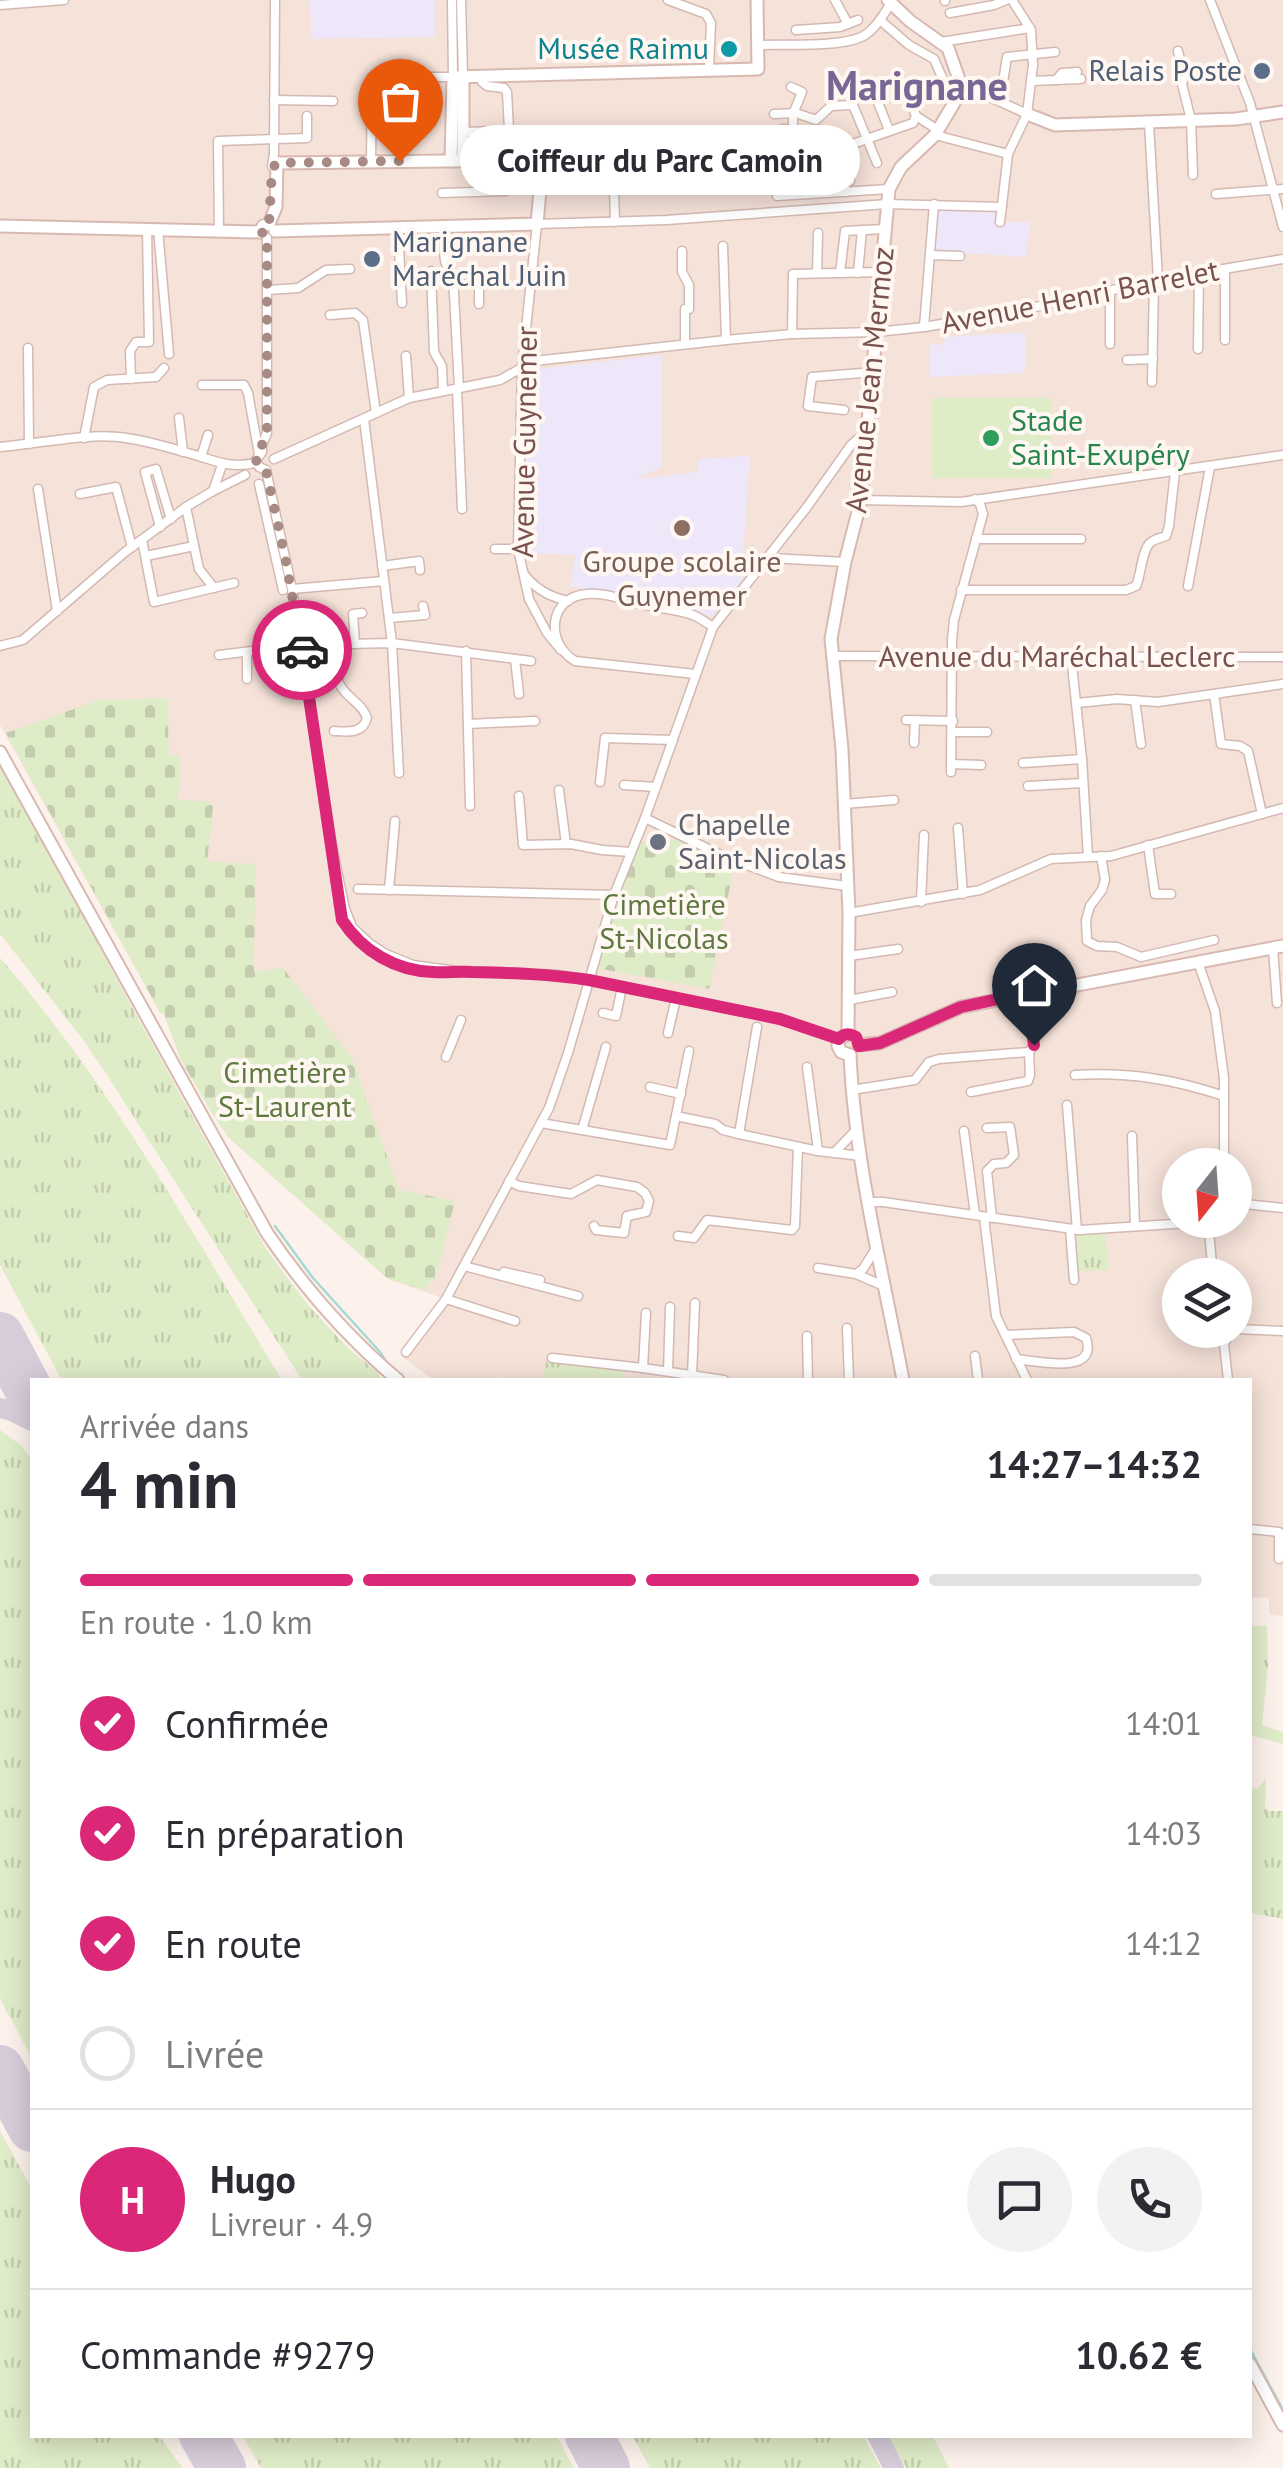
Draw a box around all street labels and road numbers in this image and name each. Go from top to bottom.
street label: Avenue Jean Mermoz [835,245,902,515]
street label: Avenue Henri Barrelet [938,249,1222,342]
street label: Avenue Guynemer [502,326,545,558]
street label: Avenue du Maréchal Leclerc [878,636,1236,675]

